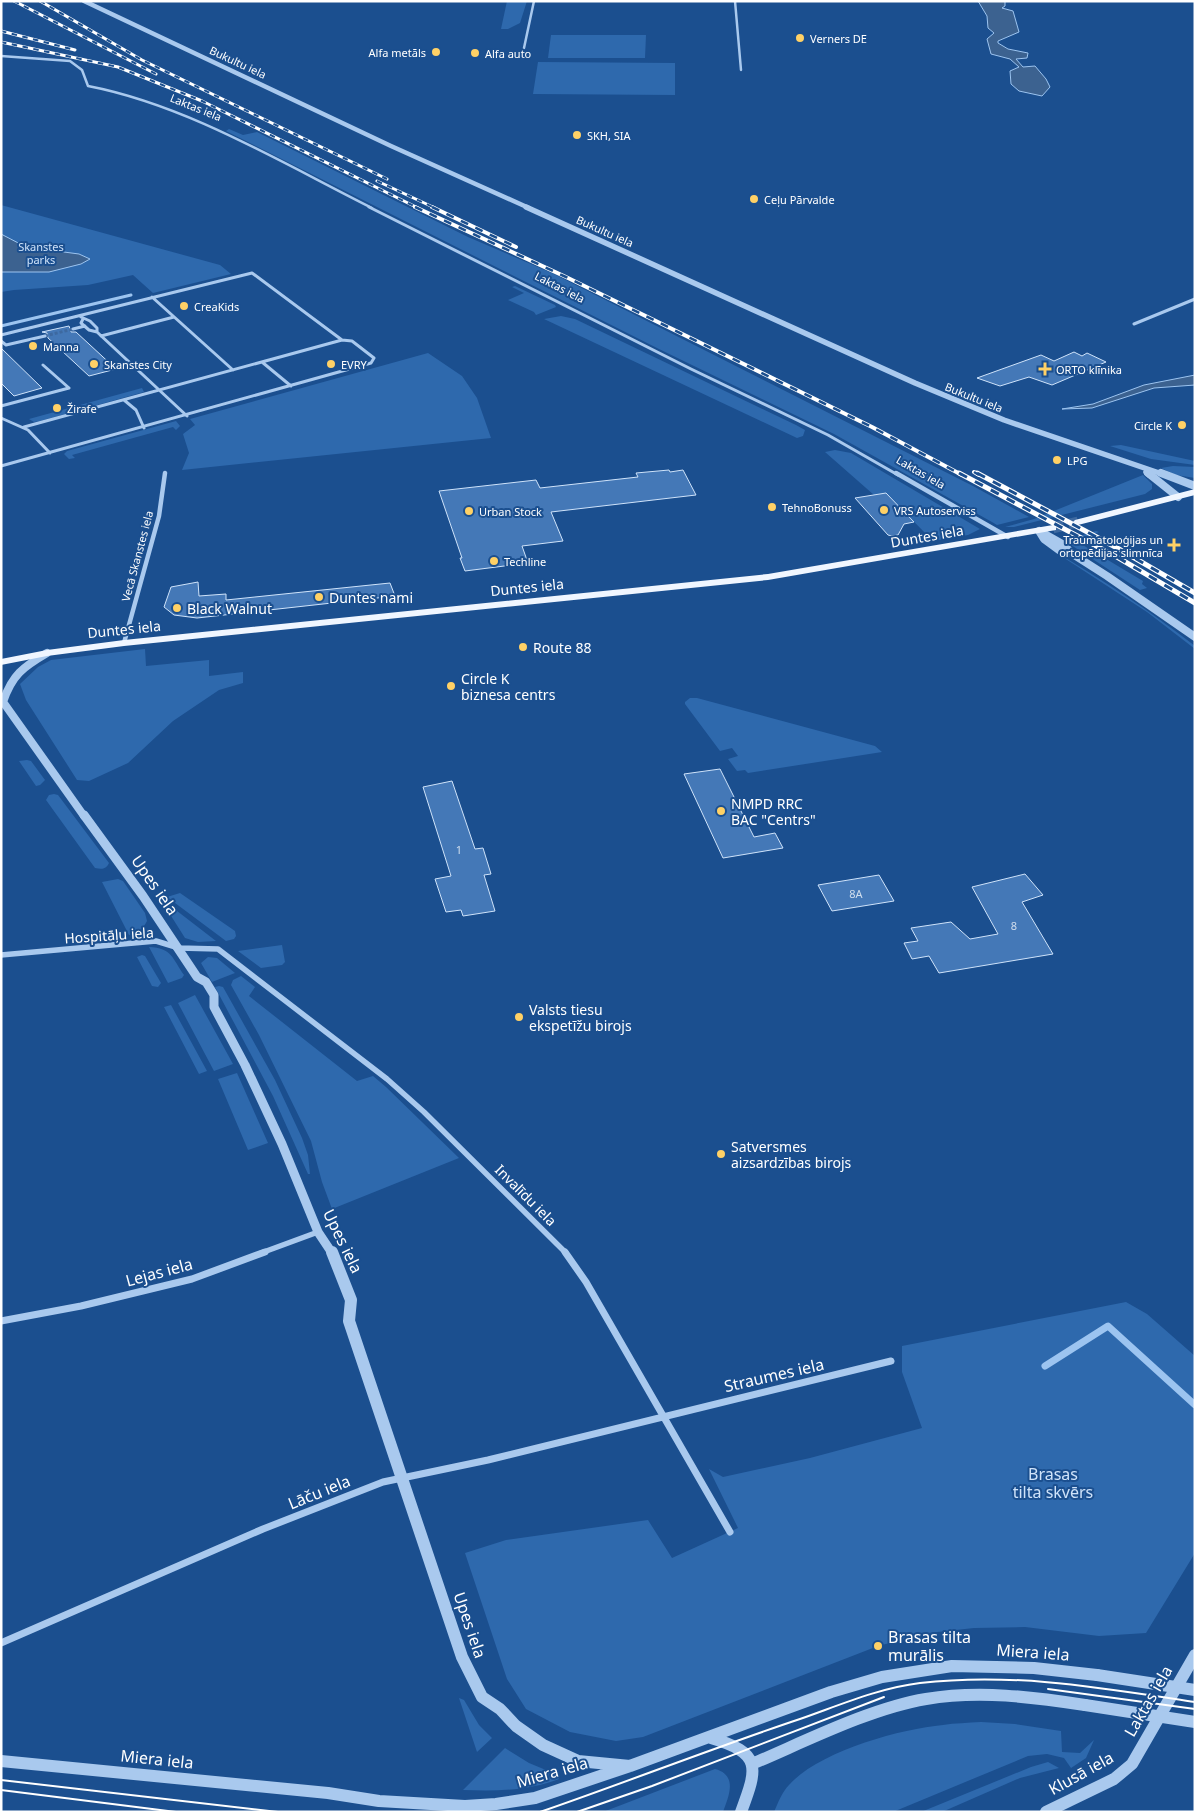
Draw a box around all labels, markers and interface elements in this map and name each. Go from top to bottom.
place label: Verners DE [810,31,867,46]
marker: Verners DE [794,32,806,44]
street label: Bukultu iela [207,42,269,82]
place label: Alfa metāls [369,45,426,60]
marker: Alfa metāls [430,46,442,58]
place label: Alfa auto [485,46,532,61]
marker: Alfa auto [469,47,481,59]
street label: Laktas iela [168,90,224,124]
place label: SKH, SIA [587,128,632,143]
marker: SKH, SIA [571,129,583,141]
place label: Ceļu Pārvalde [764,192,835,207]
marker: Ceļu Pārvalde [748,193,760,205]
street label: Bukultu iela [574,212,636,250]
park label: Skanstes parks [18,239,64,267]
street label: Laktas iela [532,268,588,306]
place label: CreaKids [194,299,239,314]
marker: CreaKids [178,300,190,312]
place label: Manna [43,339,79,354]
marker: Manna [27,340,39,352]
place label: Skanstes City [104,357,172,372]
place label: EVRY [341,357,368,372]
marker: Skanstes City [88,358,100,370]
marker: EVRY [325,358,337,370]
marker: ORTO klīnika [1038,362,1052,376]
place label: ORTO klīnika [1056,362,1122,377]
street label: Bukultu iela [943,379,1005,415]
place label: Žirafe [67,401,97,416]
marker: Žirafe [51,402,63,414]
place label: Circle K [1134,418,1172,433]
marker: Circle K [1176,419,1188,431]
street label: Laktas iela [894,452,948,492]
place label: LPG [1067,453,1087,468]
marker: LPG [1051,454,1063,466]
place label: TehnoBonuss [782,500,852,515]
marker: TehnoBonuss [766,501,778,513]
place label: VRS Autoserviss [894,503,976,518]
place label: Urban Stock [479,504,542,519]
marker: VRS Autoserviss [878,504,890,516]
marker: Urban Stock [463,505,475,517]
street label: Vecā Skanstes iela [118,509,156,603]
street label: Duntes iela [889,520,965,552]
place label: Traumatoloģijas un ortopēdijas slimnīca [1059,532,1163,560]
marker: Traumatoloģijas un ortopēdijas slimnīca [1167,538,1181,552]
place label: Techline [504,554,546,569]
marker: Techline [488,555,500,567]
street label: Duntes iela [489,574,565,600]
place label: Duntes nami [329,588,413,607]
marker: Duntes nami [313,591,325,603]
place label: Black Walnut [187,599,272,618]
marker: Black Walnut [171,602,183,614]
street label: Duntes iela [86,616,162,642]
place label: Route 88 [533,638,591,657]
marker: Route 88 [517,641,529,653]
place label: Circle K biznesa centrs [461,669,556,704]
marker: Circle K biznesa centrs [445,680,457,692]
place label: NMPD RRC BAC "Centrs" [731,794,816,829]
marker: NMPD RRC BAC "Centrs" [715,805,727,817]
house number: 1 [456,842,462,857]
street label: Upes iela [126,851,184,919]
house number: 8A [849,886,864,901]
house number: 8 [1011,918,1017,933]
street label: Hospitāļu iela [64,922,154,948]
place label: Valsts tiesu ekspetīžu birojs [529,1000,632,1035]
marker: Valsts tiesu ekspetīžu birojs [513,1011,525,1023]
place label: Satversmes aizsardzības birojs [731,1137,852,1172]
marker: Satversmes aizsardzības birojs [715,1148,727,1160]
street label: Invalīdu iela [491,1160,561,1230]
street label: Upes iela [318,1205,368,1277]
street label: Lejas iela [123,1252,195,1292]
street label: Straumes iela [722,1353,826,1397]
park label: Brasas tilta skvērs [1013,1463,1093,1503]
street label: Lāču iela [285,1470,353,1514]
street label: Upes iela [448,1589,492,1661]
place label: Brasas tilta murālis [888,1626,971,1666]
street label: Miera iela [996,1638,1070,1666]
marker: Brasas tilta murālis [872,1640,884,1652]
street label: Laktas iela [1119,1661,1177,1741]
street label: Miera iela [119,1744,195,1774]
street label: Klusā iela [1045,1746,1117,1800]
street label: Miera iela [514,1751,590,1793]

